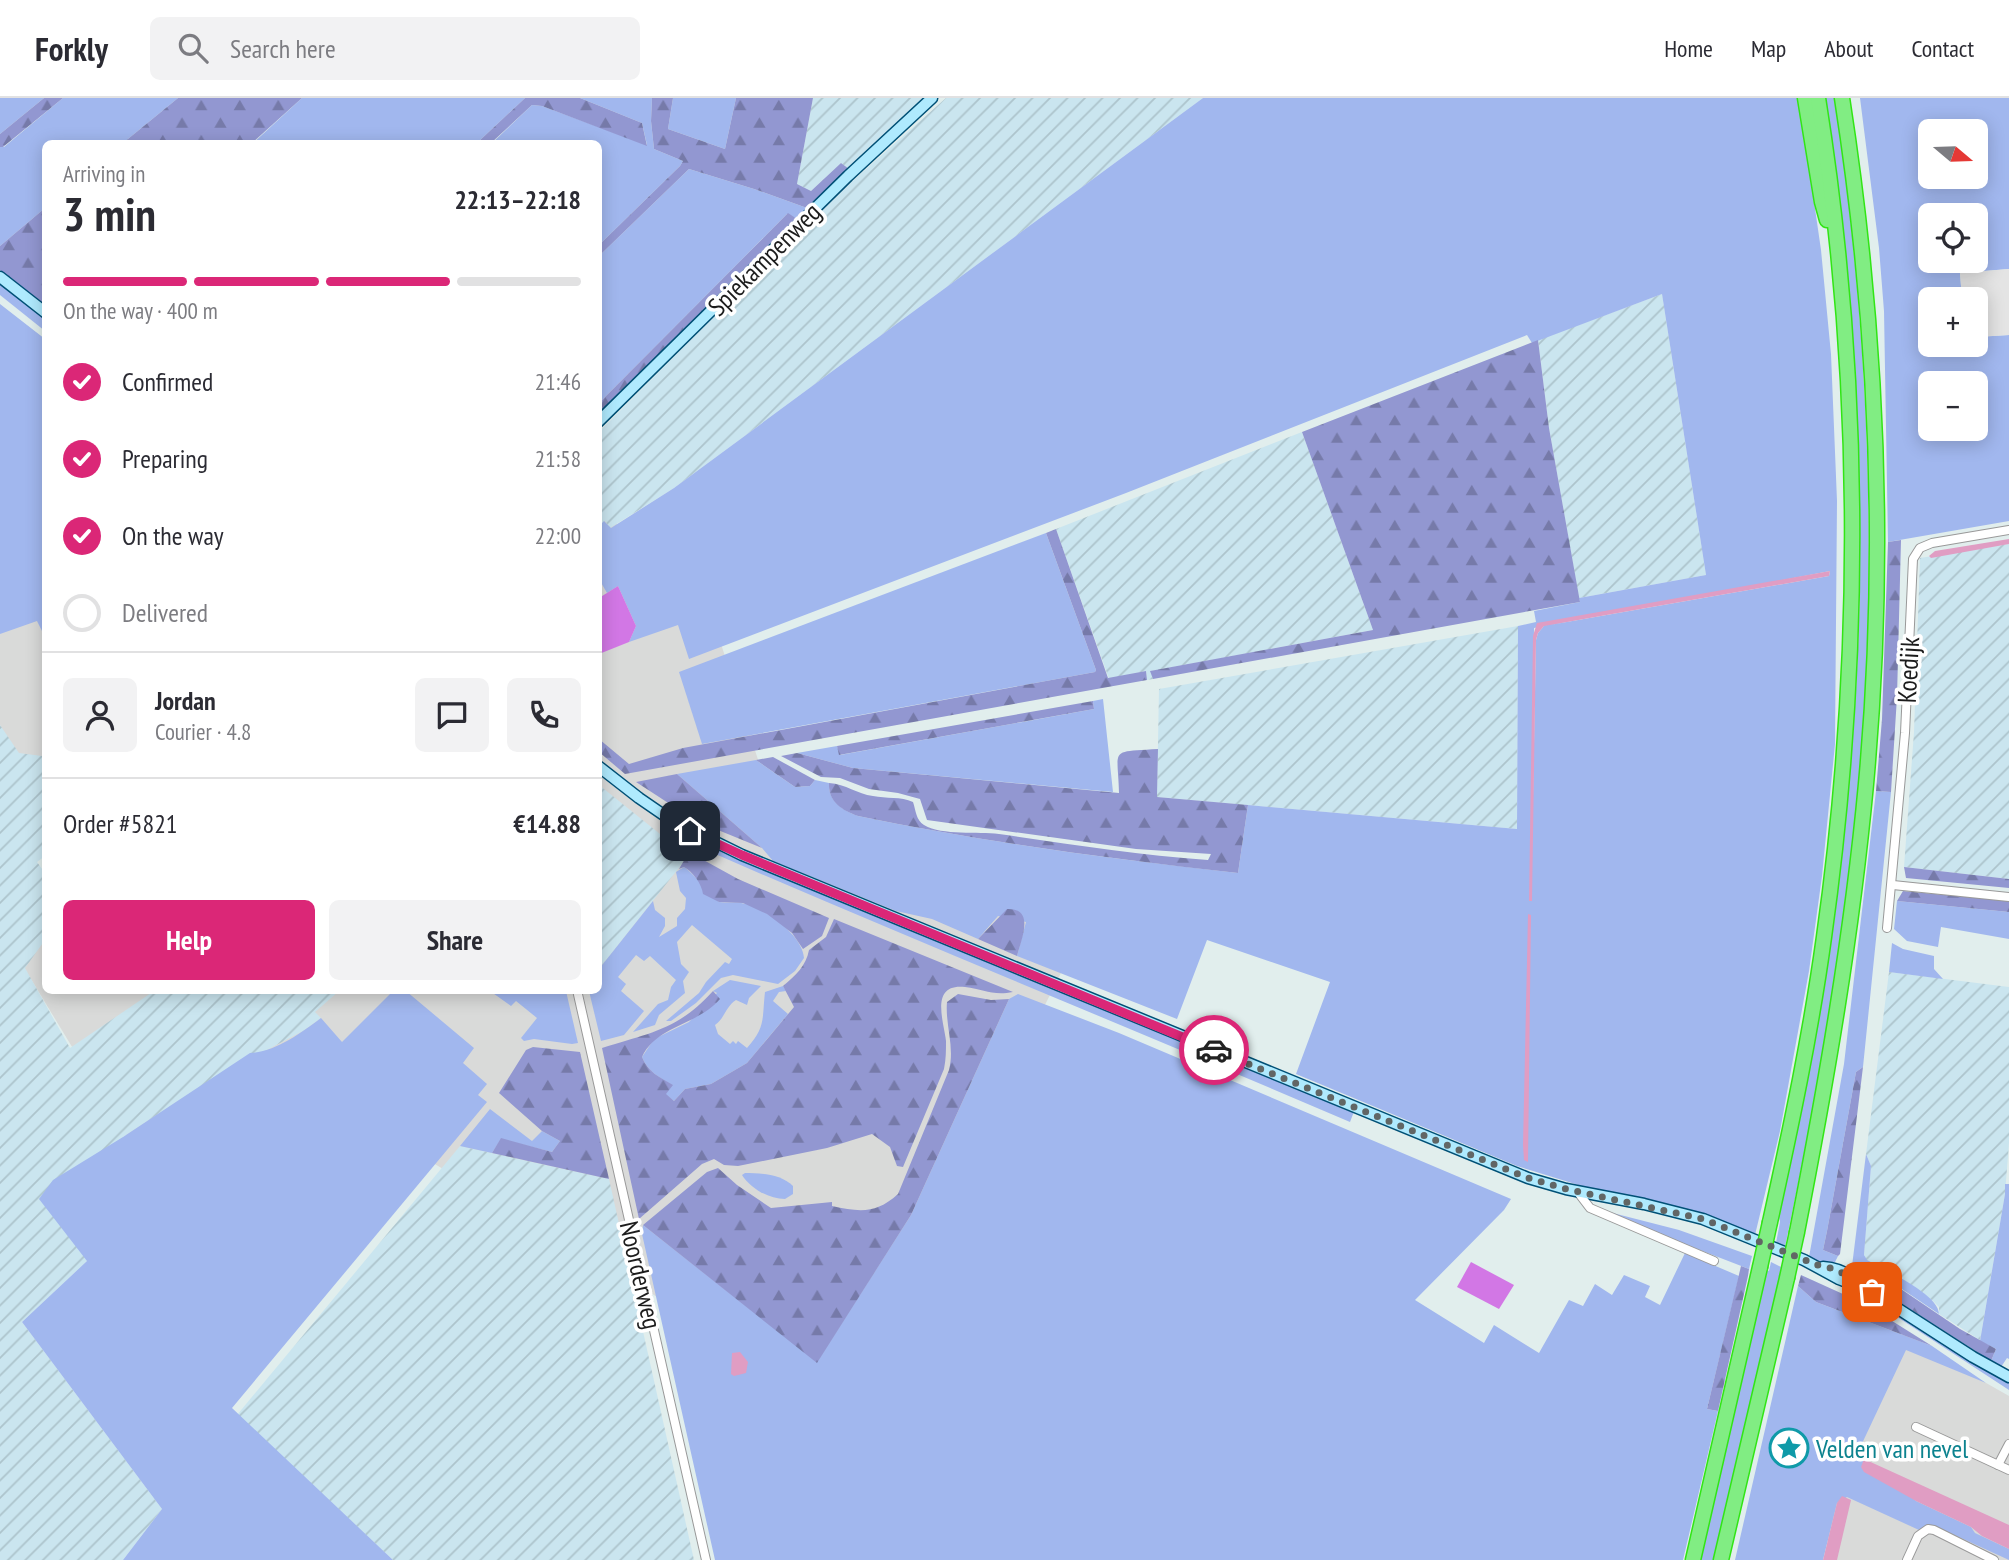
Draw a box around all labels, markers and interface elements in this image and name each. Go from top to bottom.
search box [150,17,640,80]
text: Forkly [35,27,108,70]
icon: search [174,29,212,67]
text: Search here [230,32,336,65]
text: Home [1664,33,1713,64]
text: Map [1751,33,1786,64]
text: About [1824,33,1873,64]
text: Contact [1911,33,1974,64]
north arrow [1918,119,1988,189]
map controls [1918,119,1988,441]
text: Arriving in [63,159,145,188]
text: 22:13–22:18 [454,183,581,216]
text: 3 min [63,184,156,244]
street label: Spiekampenweg [701,196,827,322]
button: locate [1918,203,1988,273]
button: + [1918,287,1988,357]
text: On the way · 400 m [63,296,218,325]
icon: check [63,363,101,401]
text: Confirmed [122,365,213,398]
text: 21:46 [535,367,581,396]
button: − [1918,371,1988,441]
icon: check [63,440,101,478]
text: Preparing [122,442,208,475]
text: 21:58 [535,444,581,473]
icon: check [63,517,101,555]
text: On the way [122,519,224,552]
text: 22:00 [535,521,581,550]
text: Delivered [122,596,208,629]
street label: Koedijk [1890,636,1926,704]
button: person [63,678,137,752]
button: chat [415,678,489,752]
button: phone [507,678,581,752]
text: Jordan [155,684,216,717]
text: Courier · 4.8 [155,717,251,746]
pin [660,801,720,861]
text: Order #5821 [63,807,178,840]
text: €14.88 [513,807,581,840]
icon: home [671,812,709,850]
button: Help [63,900,315,980]
button: Share [329,900,581,980]
courier [1179,1015,1249,1085]
icon: car [1195,1031,1233,1069]
street label: Noorderweg [613,1218,669,1332]
pin [1842,1262,1902,1322]
icon: bag [1853,1273,1891,1311]
place icon: Velden van nevel [1768,1427,1810,1469]
place label: Velden van nevel [1815,1432,1968,1465]

